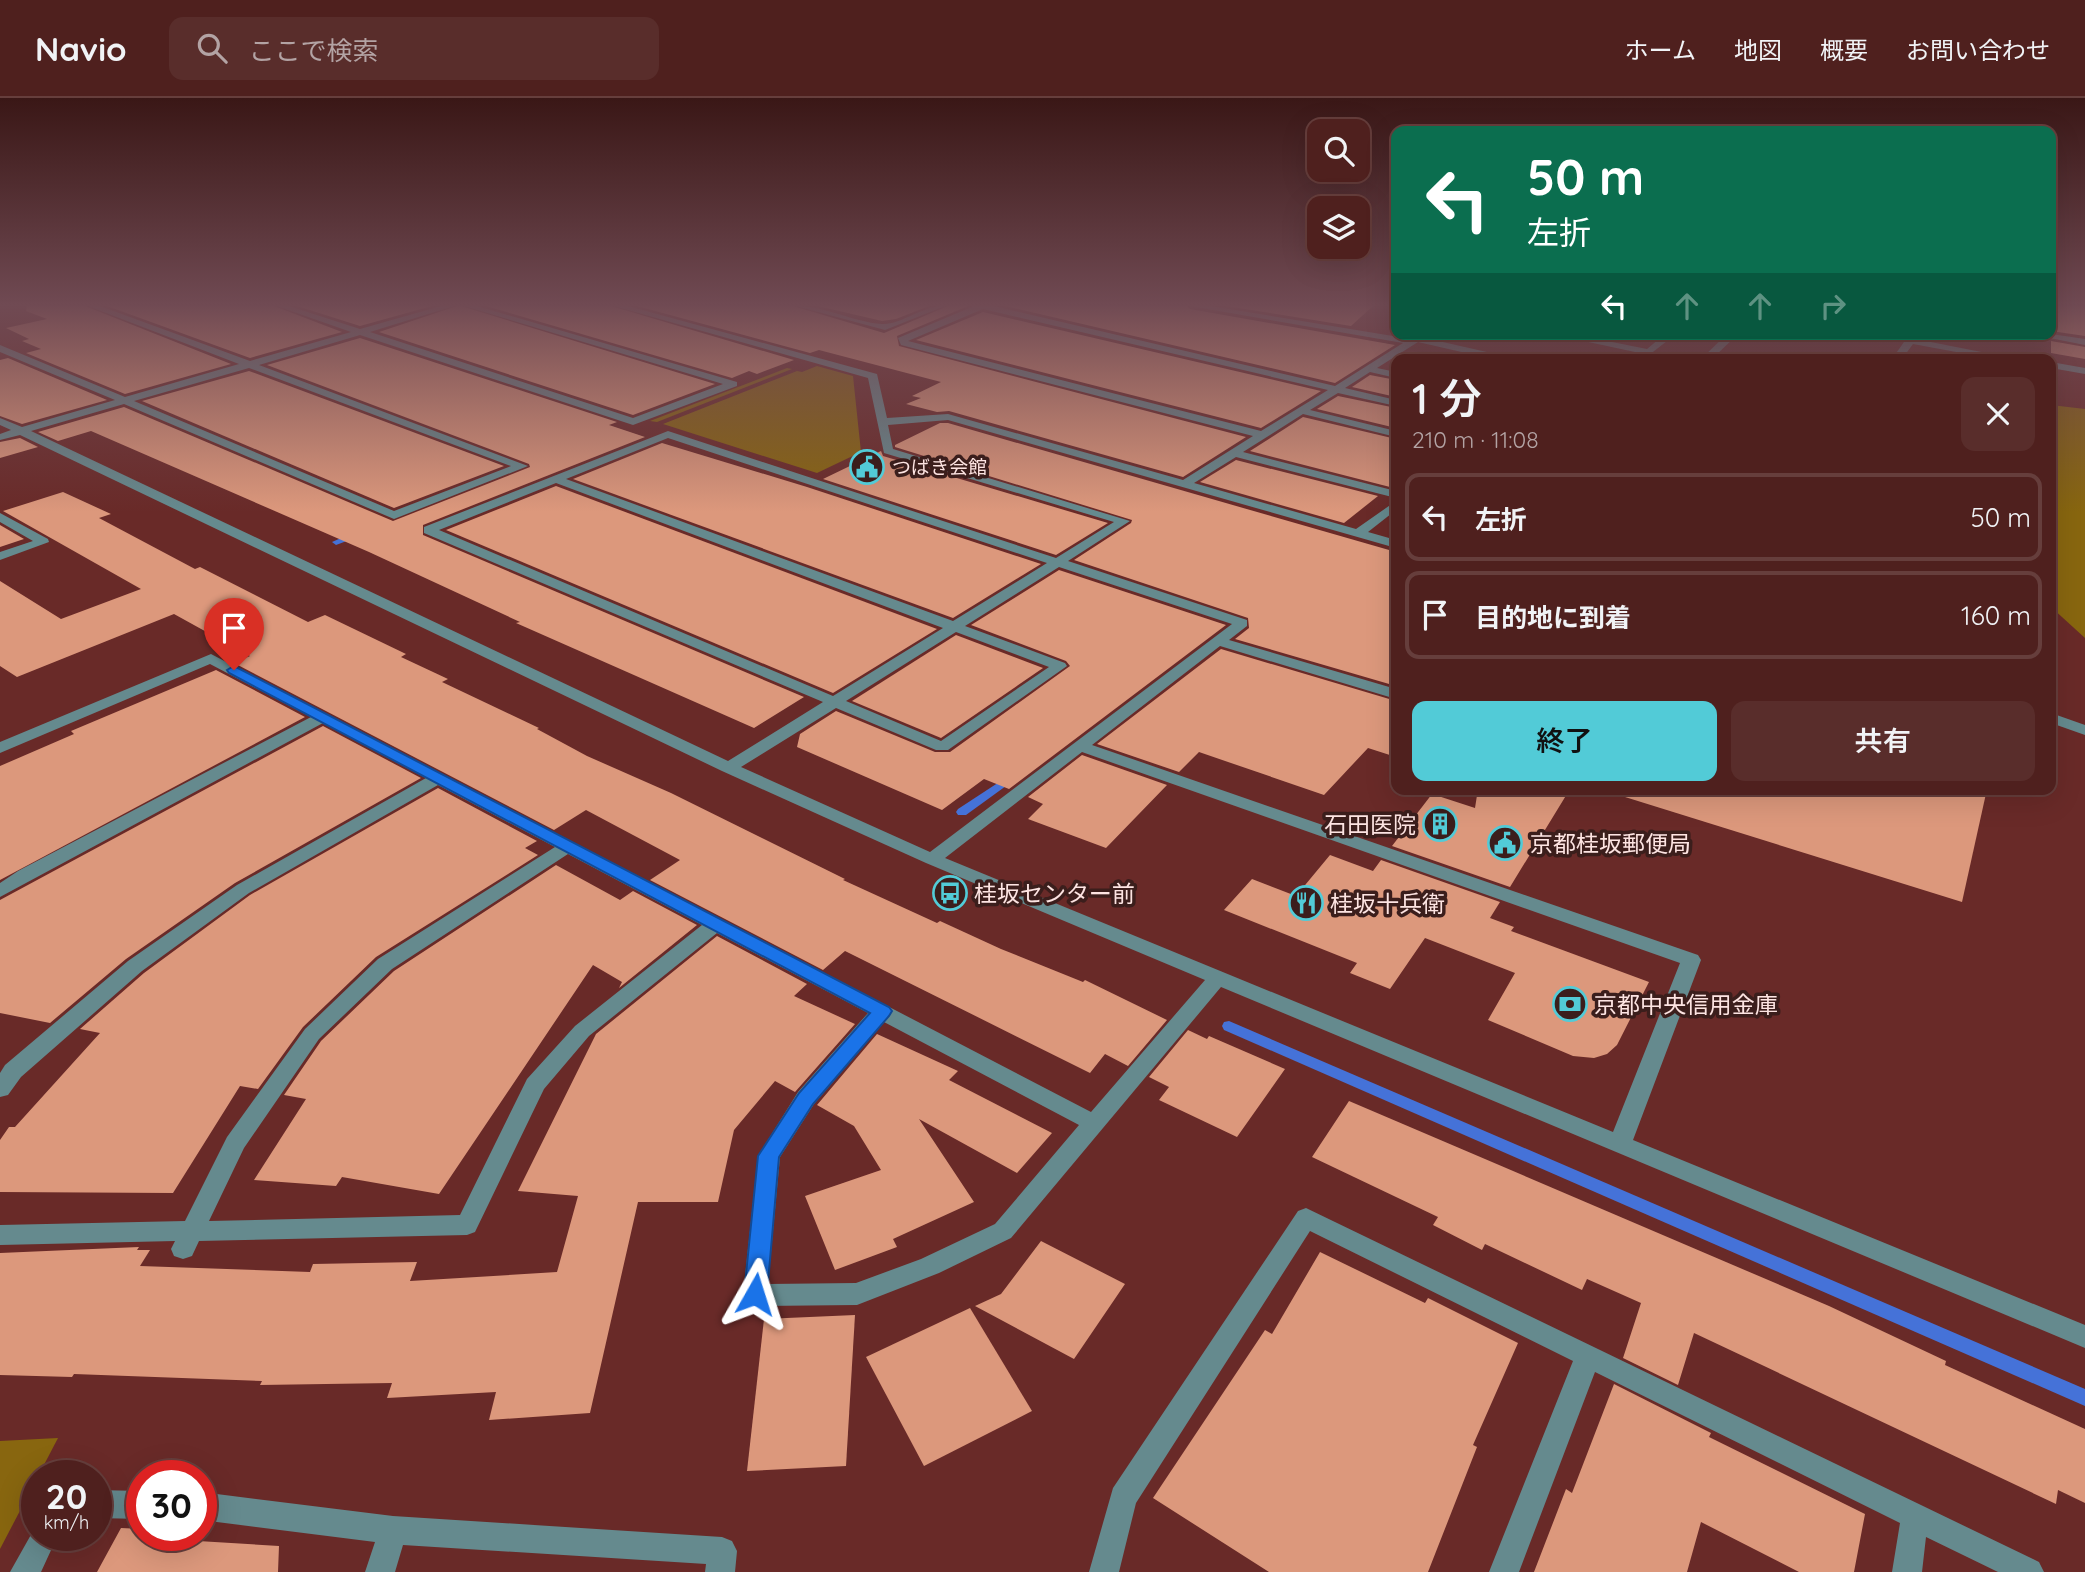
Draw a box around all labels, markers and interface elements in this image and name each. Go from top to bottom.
search box [169,17,659,80]
text: Navio [35,28,127,69]
icon: search [193,29,231,67]
text: ここで検索 [249,34,379,67]
text: ホーム [1625,35,1696,65]
text: 地図 [1734,35,1782,65]
text: 概要 [1820,35,1868,65]
text: お問い合わせ [1906,35,2050,65]
map controls [1307,119,1370,259]
button: search [1307,119,1370,182]
text: 50 m [1527,146,1644,207]
icon: left [1412,154,1503,245]
button: layers [1307,196,1370,259]
text: 左折 [1527,212,1591,252]
icon: left [1595,287,1633,325]
icon: ahead [1668,287,1706,325]
icon: ahead [1741,287,1779,325]
icon: right [1814,287,1852,325]
text: 1 分 [1412,372,1482,425]
button: close [1961,377,2035,451]
text: 210 m · 11:08 [1412,425,1539,454]
public building icon: つばき会館 [848,448,886,486]
place label: つばき会館 [892,455,987,479]
icon: left [1416,498,1454,536]
text: 50 m [1971,501,2031,534]
text: 左折 [1475,503,1527,536]
icon: arrive [1416,596,1454,634]
pin [204,598,264,670]
text: 160 m [1961,599,2031,632]
text: 目的地に到着 [1475,601,1631,634]
icon: arrive [215,609,253,647]
button: 終了 [1412,701,1717,781]
button: 共有 [1731,701,2035,781]
building icon: 石田医院 [1421,805,1459,843]
place label: 石田医院 [1324,810,1416,839]
public building icon: 京都桂坂郵便局 [1486,824,1524,862]
place label: 京都桂坂郵便局 [1530,829,1691,858]
bus stop icon: 桂坂センター前 [931,874,969,912]
place label: 桂坂センター前 [974,879,1135,908]
restaurant icon: 桂坂十兵衛 [1287,884,1325,922]
place label: 桂坂十兵衛 [1330,889,1445,918]
bank icon: 京都中央信用金庫 [1551,985,1589,1023]
place label: 京都中央信用金庫 [1594,990,1778,1019]
position arrow [718,1257,792,1331]
speed limit sign: 30 [126,1460,217,1551]
text: 20 [46,1474,87,1518]
text: km/h [44,1511,89,1534]

